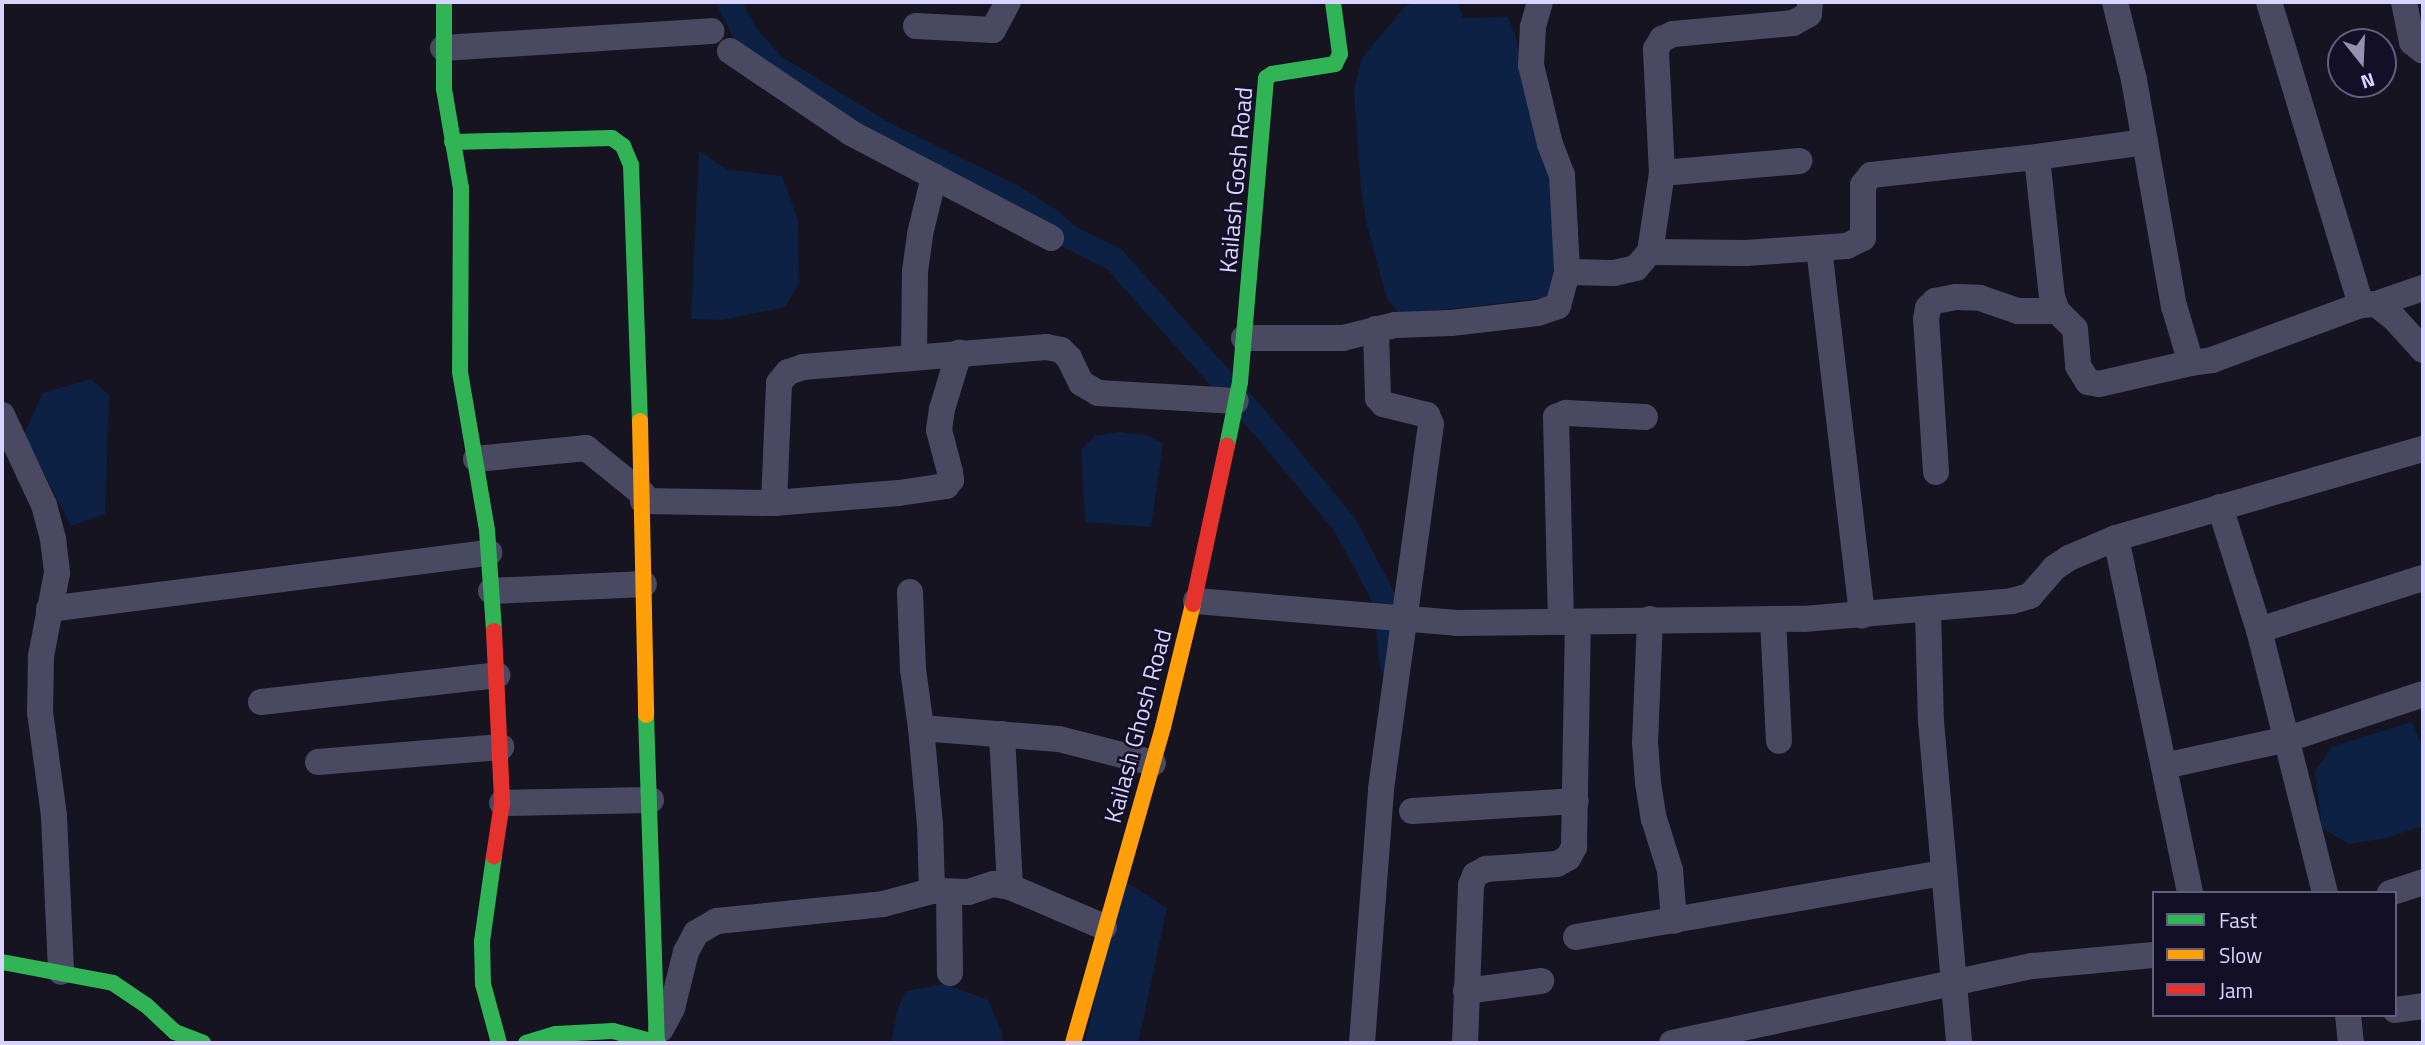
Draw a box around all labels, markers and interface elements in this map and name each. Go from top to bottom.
north arrow [2327,28,2397,98]
text: N [2357,66,2379,97]
street label: Kailash Gosh Road [1214,86,1258,274]
street label: Kailash Ghosh Road [1098,626,1178,826]
legend [2152,891,2397,1017]
text: Fast [2219,904,2257,936]
text: Slow [2219,939,2262,971]
text: Jam [2219,974,2253,1006]

